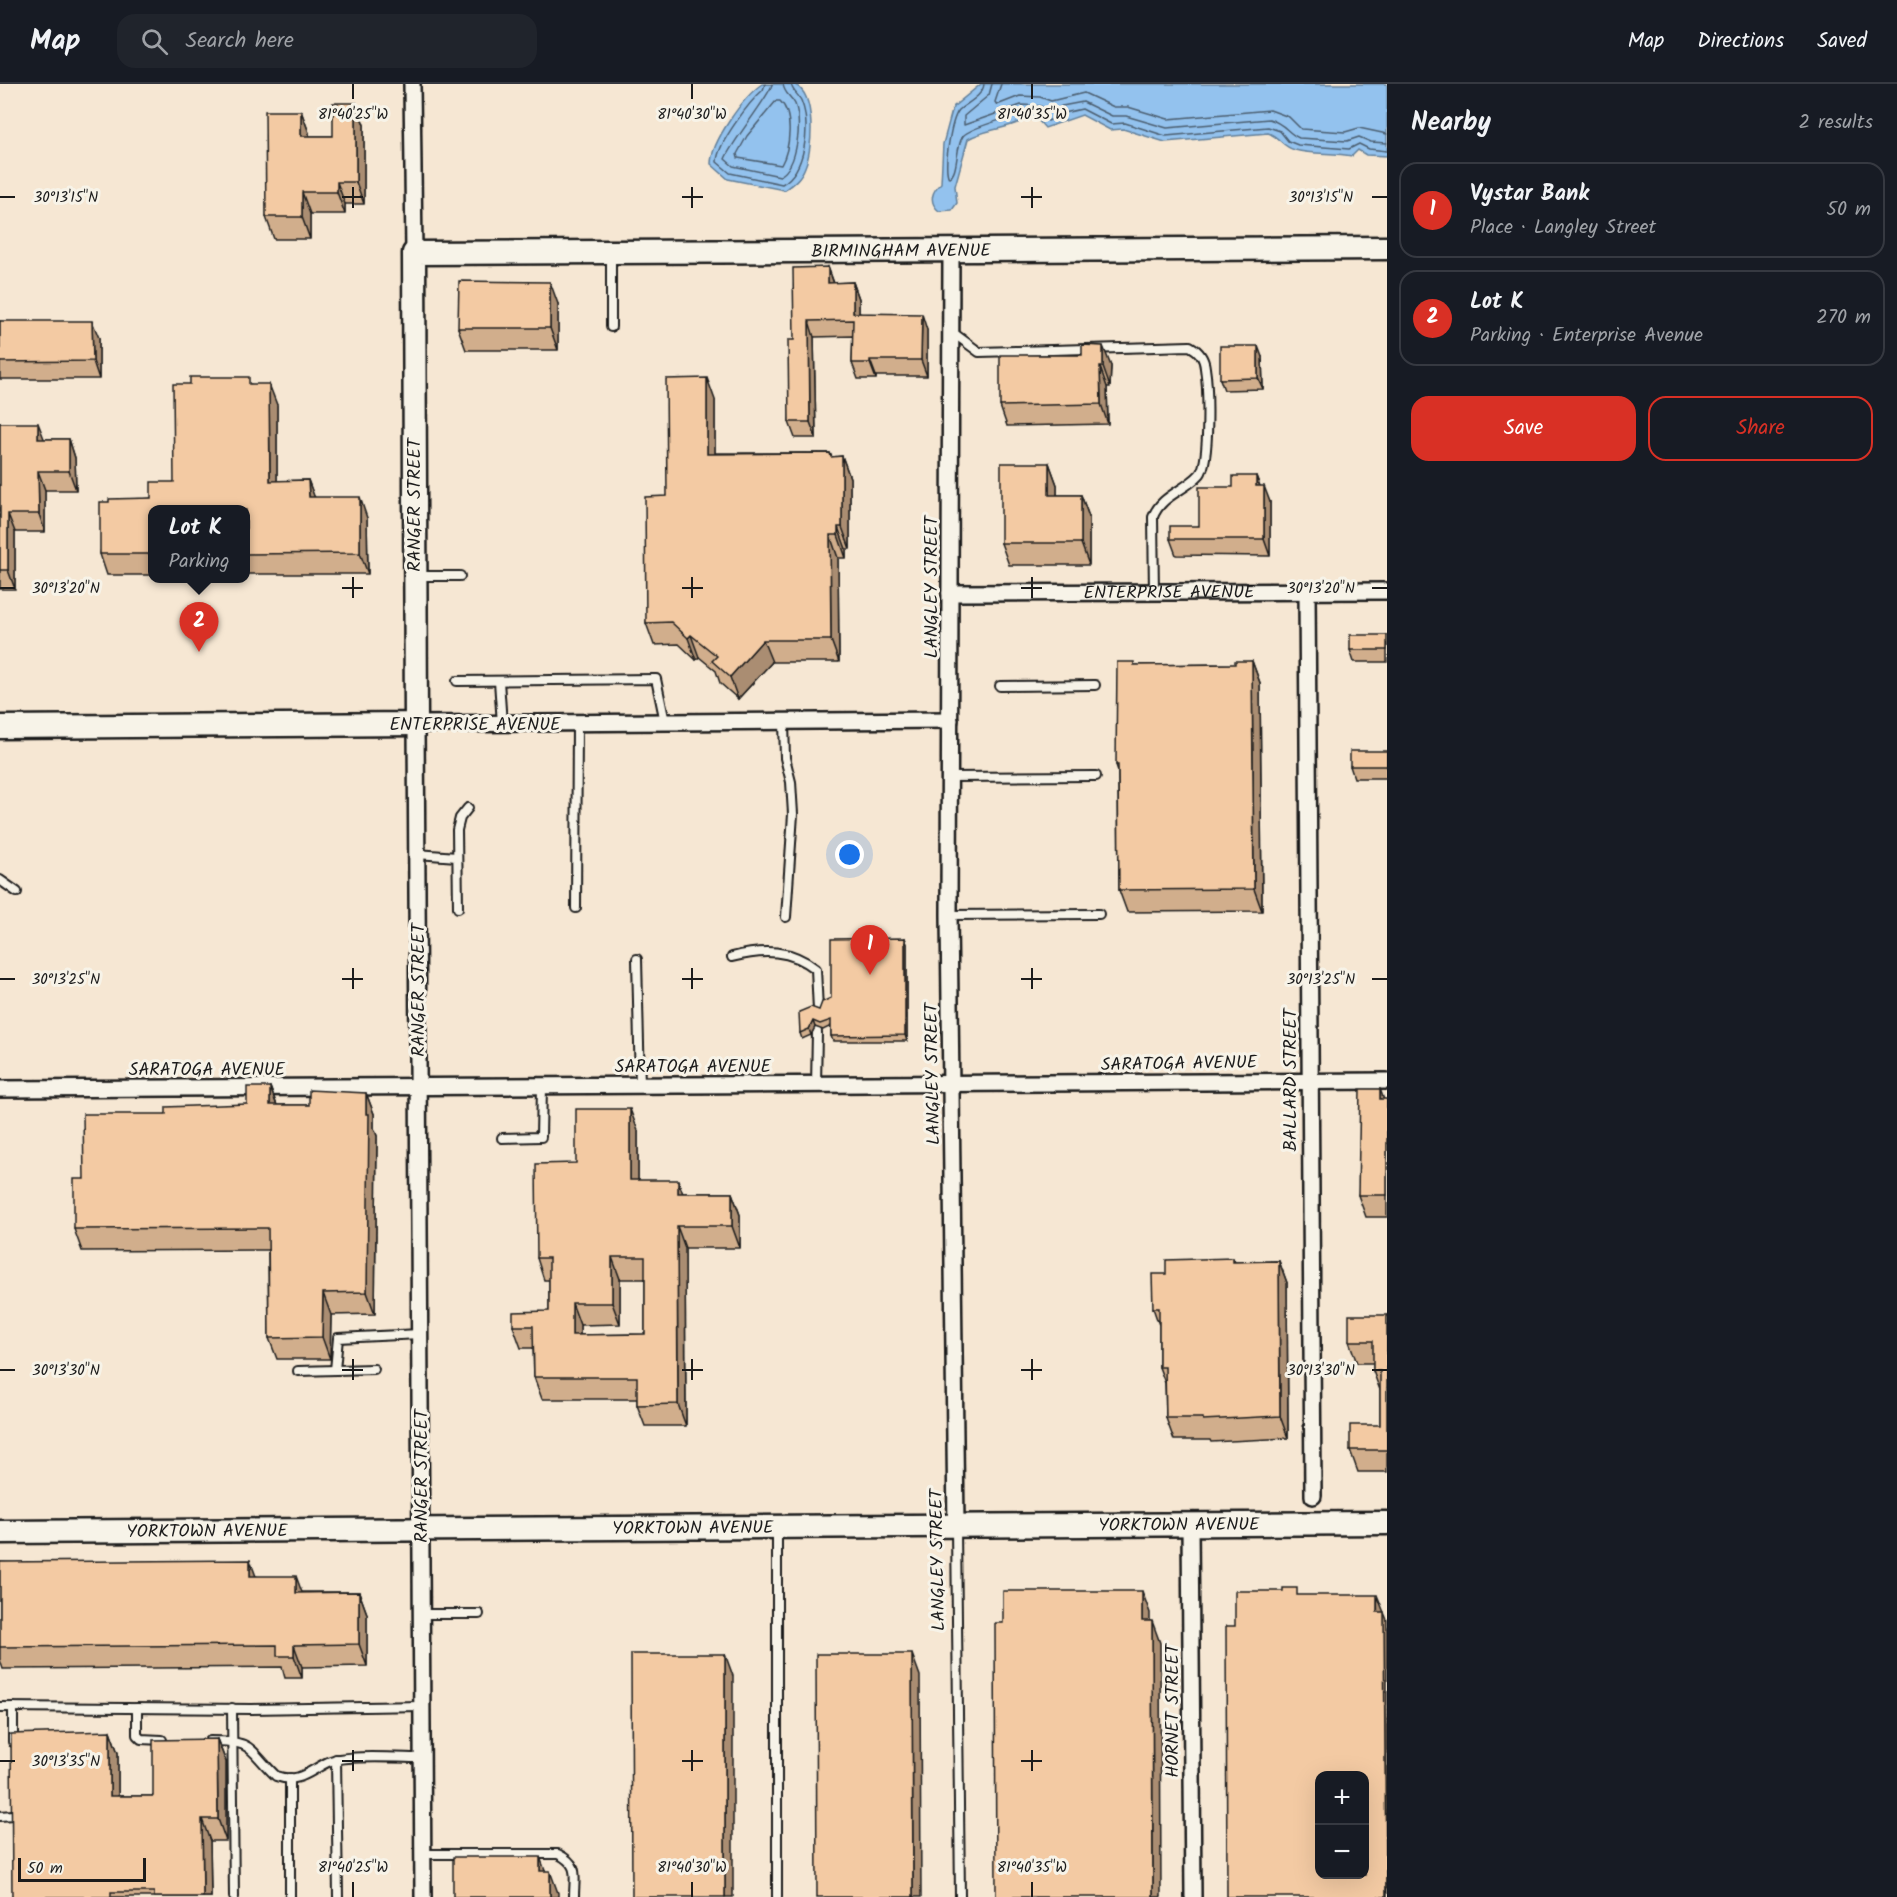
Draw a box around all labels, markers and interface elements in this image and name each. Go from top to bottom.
search box [117,14,537,68]
text: Map [30,19,81,64]
text: Search here [186,24,294,59]
icon: search [138,25,171,58]
text: Map [1628,25,1664,58]
text: Directions [1697,25,1784,58]
text: Saved [1817,25,1867,58]
text: Nearby [1411,102,1491,144]
text: 81°40'25"W [318,103,388,127]
text: 81°40'30"W [657,103,727,127]
text: 81°40'35"W [997,103,1067,127]
text: 2 results [1798,107,1873,139]
text: Vystar Bank [1470,177,1589,212]
text: 30°13'15"N [34,186,98,210]
text: 30°13'15"N [1289,186,1353,210]
text: 1 [1429,194,1436,226]
text: 50 m [1826,194,1871,226]
text: Place · Langley Street [1470,212,1656,244]
street label: BIRMINGHAM AVENUE [811,237,991,267]
text: Lot K [1470,285,1524,320]
text: 2 [1427,302,1438,334]
text: 270 m [1816,302,1871,334]
text: Parking · Enterprise Avenue [1470,320,1703,352]
button: Save [1411,396,1636,461]
button: Share [1648,396,1873,461]
street label: RANGER STREET [401,437,430,572]
popup [148,505,250,583]
text: Lot K [168,511,222,546]
street label: LANGLEY STREET [918,514,947,658]
text: Parking [168,546,230,578]
text: 30°13'20"N [32,577,100,601]
text: 30°13'20"N [1287,577,1355,601]
street label: ENTERPRISE AVENUE [1083,579,1255,608]
pin: 2 [180,602,218,652]
street label: ENTERPRISE AVENUE [389,711,561,740]
your location [835,840,864,869]
street label: RANGER STREET [405,922,434,1057]
pin: 1 [850,926,890,975]
text: 30°13'25"N [32,968,100,992]
text: 30°13'25"N [1287,968,1355,992]
street label: LANGLEY STREET [918,1001,949,1145]
street label: BALLARD STREET [1277,1007,1306,1151]
street label: SARATOGA AVENUE [1101,1049,1258,1080]
street label: SARATOGA AVENUE [615,1053,772,1082]
street label: SARATOGA AVENUE [129,1056,286,1085]
text: 30°13'30"N [32,1359,100,1383]
text: 30°13'30"N [1287,1359,1355,1383]
street label: RANGER STREET [408,1408,437,1543]
street label: LANGLEY STREET [923,1487,954,1631]
street label: YORKTOWN AVENUE [1098,1511,1260,1541]
street label: YORKTOWN AVENUE [612,1514,774,1544]
street label: YORKTOWN AVENUE [126,1517,288,1547]
street label: HORNET STREET [1159,1643,1188,1778]
text: 30°13'35"N [32,1750,100,1774]
map controls [1315,1771,1369,1879]
button: + [1315,1771,1369,1825]
button: − [1315,1825,1369,1879]
scale bar [18,1855,146,1882]
text: 50 m [27,1856,63,1881]
text: 81°40'25"W [318,1856,388,1880]
text: 81°40'30"W [657,1856,727,1880]
text: 81°40'35"W [997,1856,1067,1880]

